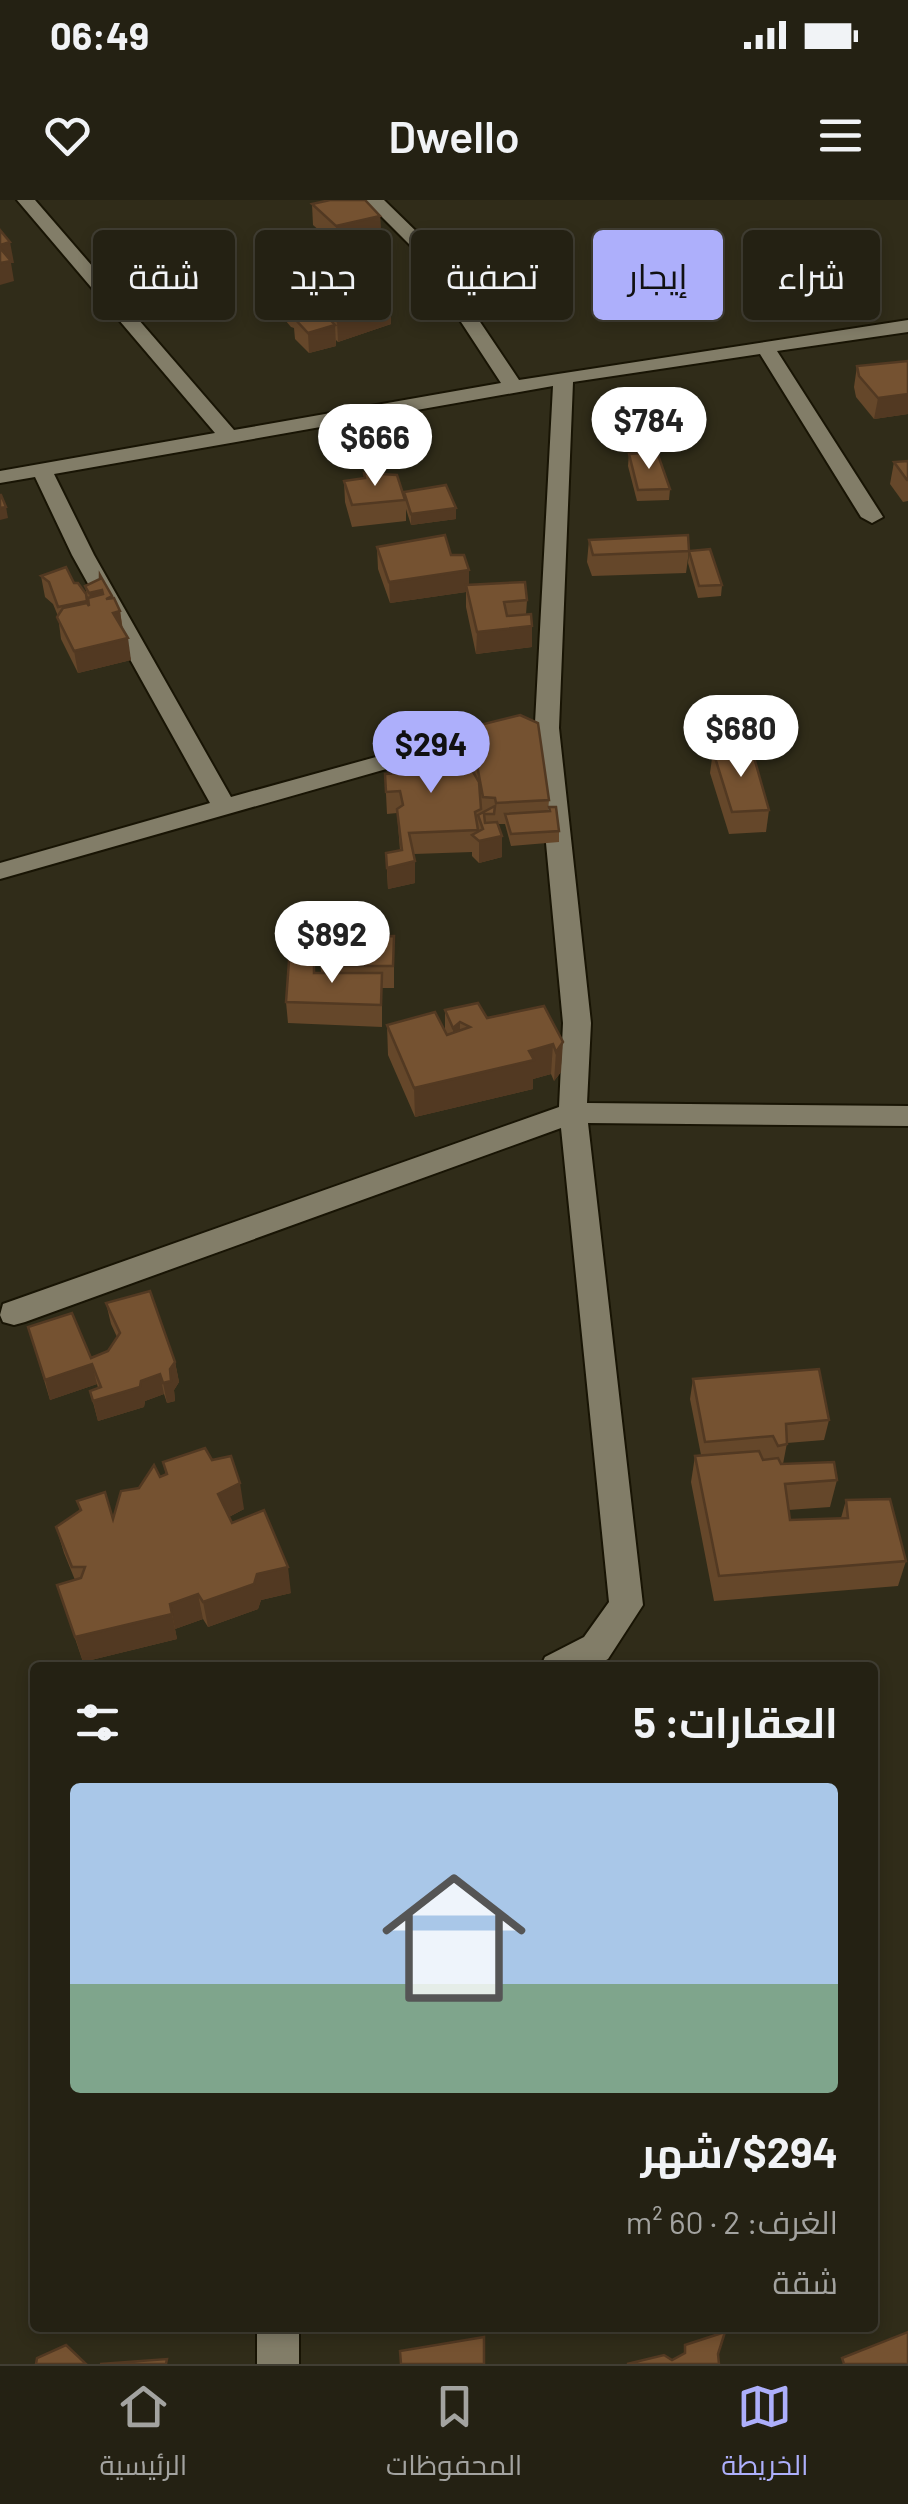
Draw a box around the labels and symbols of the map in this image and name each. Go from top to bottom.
pin: $784 [590,387,708,472]
pin: $666 [316,404,434,489]
pin: $680 [682,695,800,780]
pin: $294 [372,711,490,796]
pin: $892 [273,901,391,986]

